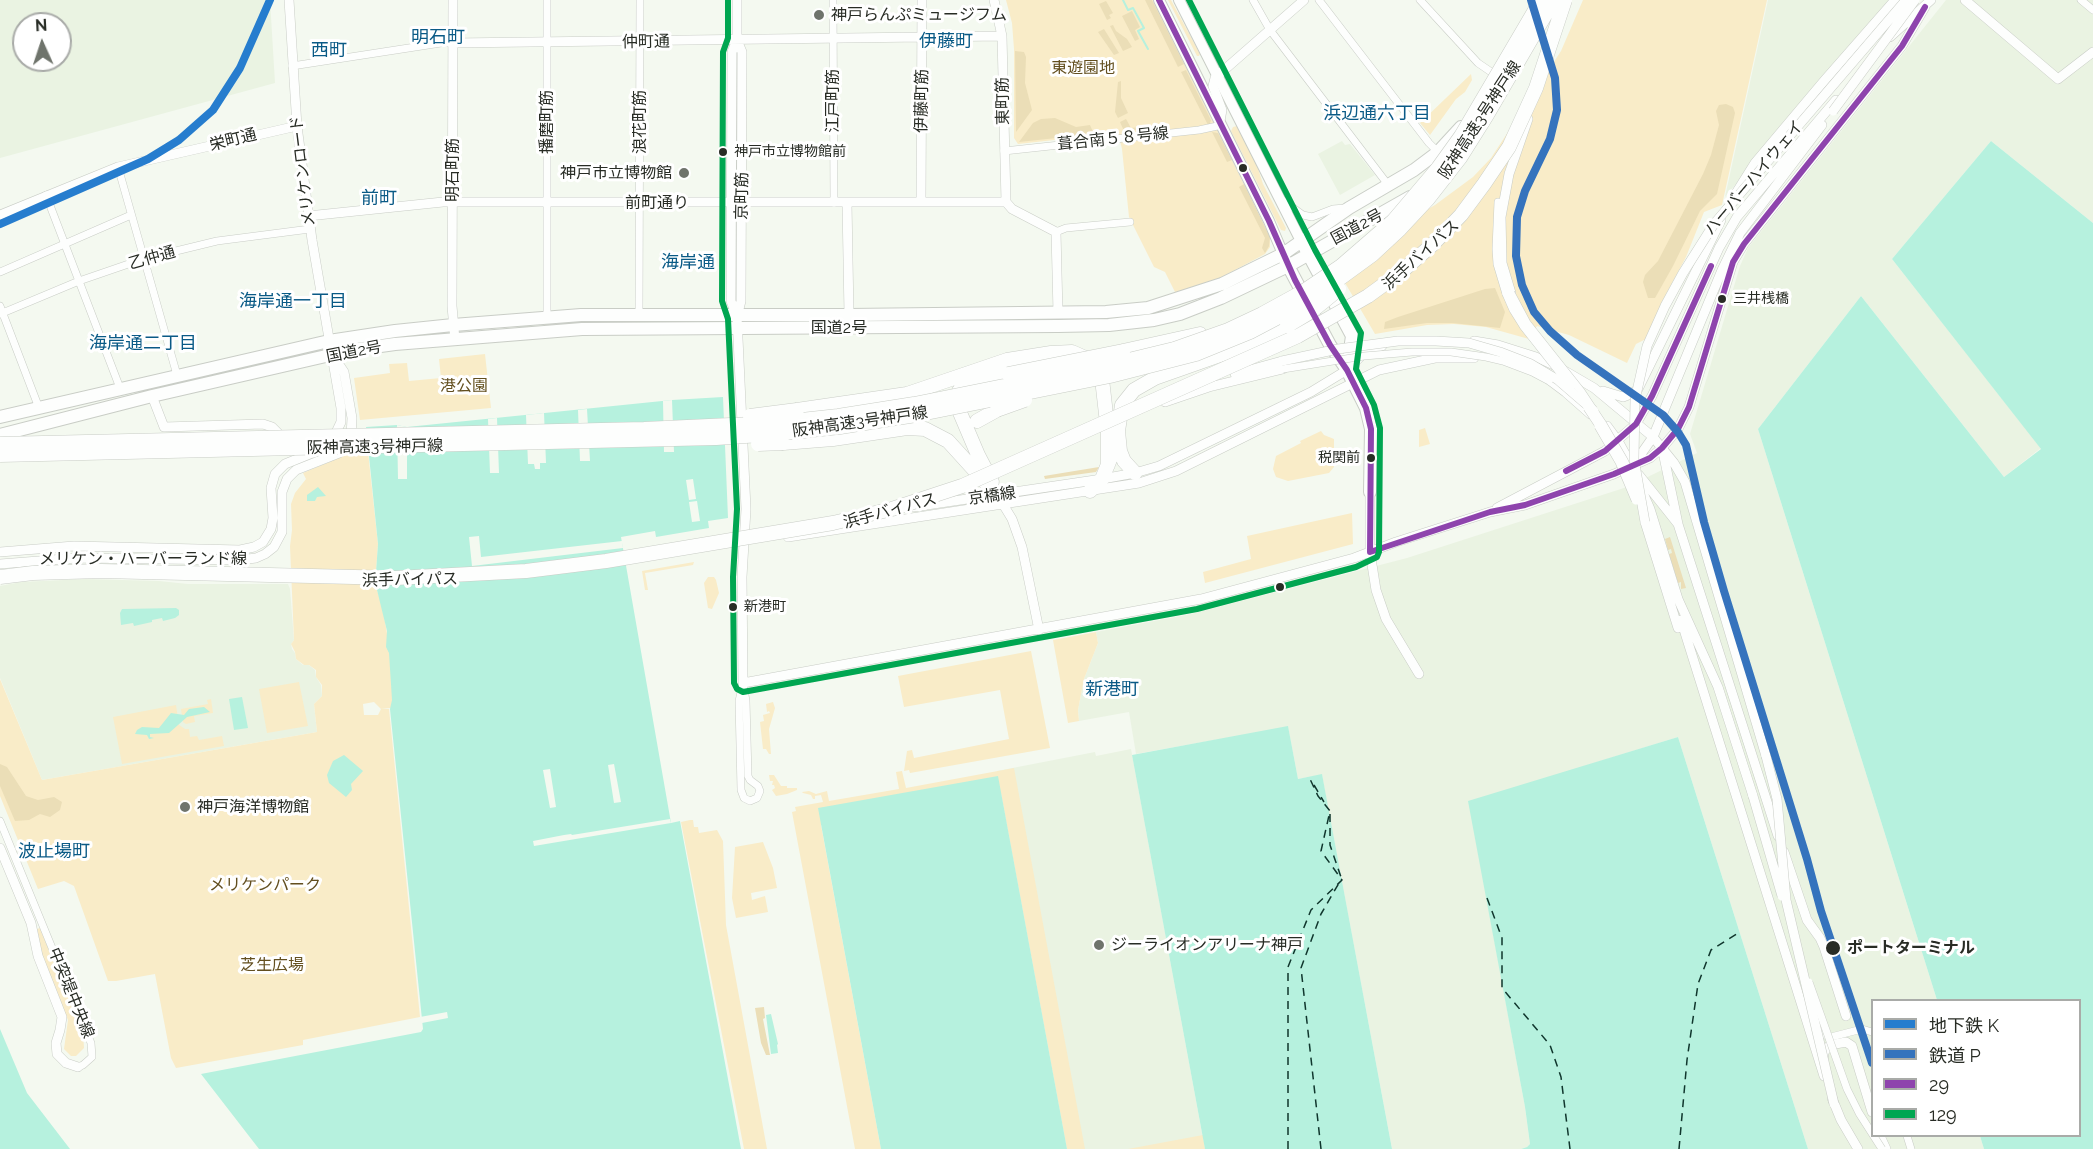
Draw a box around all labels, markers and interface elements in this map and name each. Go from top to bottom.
place label: 神戸らんぷミュージフム [831,5,1007,25]
marker: 神戸らんぷミュージフム [812,8,826,22]
north arrow [12,12,72,72]
text: N [35,16,48,35]
district label: 明石町 [411,27,465,49]
district label: 伊藤町 [919,31,973,53]
street label: 仲町通 [622,32,670,52]
district label: 西町 [311,40,347,62]
park label: 東遊園地 [1051,58,1115,78]
street label: 阪神高速3号神戸線 [1435,58,1525,182]
street label: 江戸町筋 [823,69,843,133]
street label: 伊藤町筋 [912,69,932,133]
street label: 東町筋 [993,77,1013,125]
street label: 播磨町筋 [537,90,557,154]
street label: 浪花町筋 [630,90,650,154]
district label: 浜辺通六丁目 [1323,103,1431,125]
street label: メリケンロード [287,114,319,228]
street label: ハーバーハイウェイ [1700,117,1808,239]
street label: 葺合南５８号線 [1056,124,1170,154]
street label: 栄町通 [207,125,259,155]
street label: 明石町筋 [443,138,463,202]
place label: 神戸市立博物館前 [734,144,846,160]
marker: 神戸市立博物館前 [717,146,729,158]
unlabelled marker [1237,162,1249,174]
place label: 神戸市立博物館 [560,163,672,183]
marker: 神戸市立博物館 [677,166,691,180]
street label: 京町筋 [732,172,752,220]
district label: 前町 [361,188,397,210]
street label: 前町通り [625,193,689,213]
street label: 国道2号 [1328,205,1386,249]
street label: 浜手バイパス [1379,216,1463,294]
street label: 乙仲通 [126,242,178,274]
district label: 海岸通 [661,252,715,274]
district label: 海岸通一丁目 [239,291,347,313]
place label: 三井桟橋 [1733,291,1789,307]
marker: 三井桟橋 [1716,293,1728,305]
street label: 国道2号 [811,318,867,338]
district label: 海岸通二丁目 [89,333,197,355]
street label: 国道2号 [325,337,383,367]
park label: 港公園 [440,376,488,396]
street label: 阪神高速3号神戸線 [791,403,929,441]
street label: 阪神高速3号神戸線 [307,436,443,458]
place label: 税関前 [1318,450,1360,466]
marker: 税関前 [1365,452,1377,464]
street label: 京橋線 [967,483,1017,509]
street label: 浜手バイパス [841,489,939,533]
street label: メリケン・ハーバーランド線 [39,549,247,569]
street label: 浜手バイパス [362,570,458,590]
unlabelled marker [1274,581,1286,593]
place label: 新港町 [744,599,786,615]
marker: 新港町 [727,601,739,613]
district label: 新港町 [1085,679,1139,701]
place label: 神戸海洋博物館 [197,797,309,817]
marker: 神戸海洋博物館 [178,800,192,814]
district label: 波止場町 [18,841,90,863]
park label: メリケンパーク [209,875,321,895]
place label: ジーライオンアリーナ神戸 [1111,935,1303,955]
marker: ジーライオンアリーナ神戸 [1092,938,1106,952]
place label: ポートターミナル [1847,938,1975,958]
marker: ポートターミナル [1824,939,1842,957]
street label: 中突堤中央線 [44,945,98,1041]
park label: 芝生広場 [240,955,304,975]
legend [1871,999,2081,1137]
text: 地下鉄 K [1929,1015,1999,1036]
text: 鉄道 P [1929,1045,1981,1066]
text: 29 [1929,1074,1949,1095]
text: 129 [1929,1104,1957,1125]

